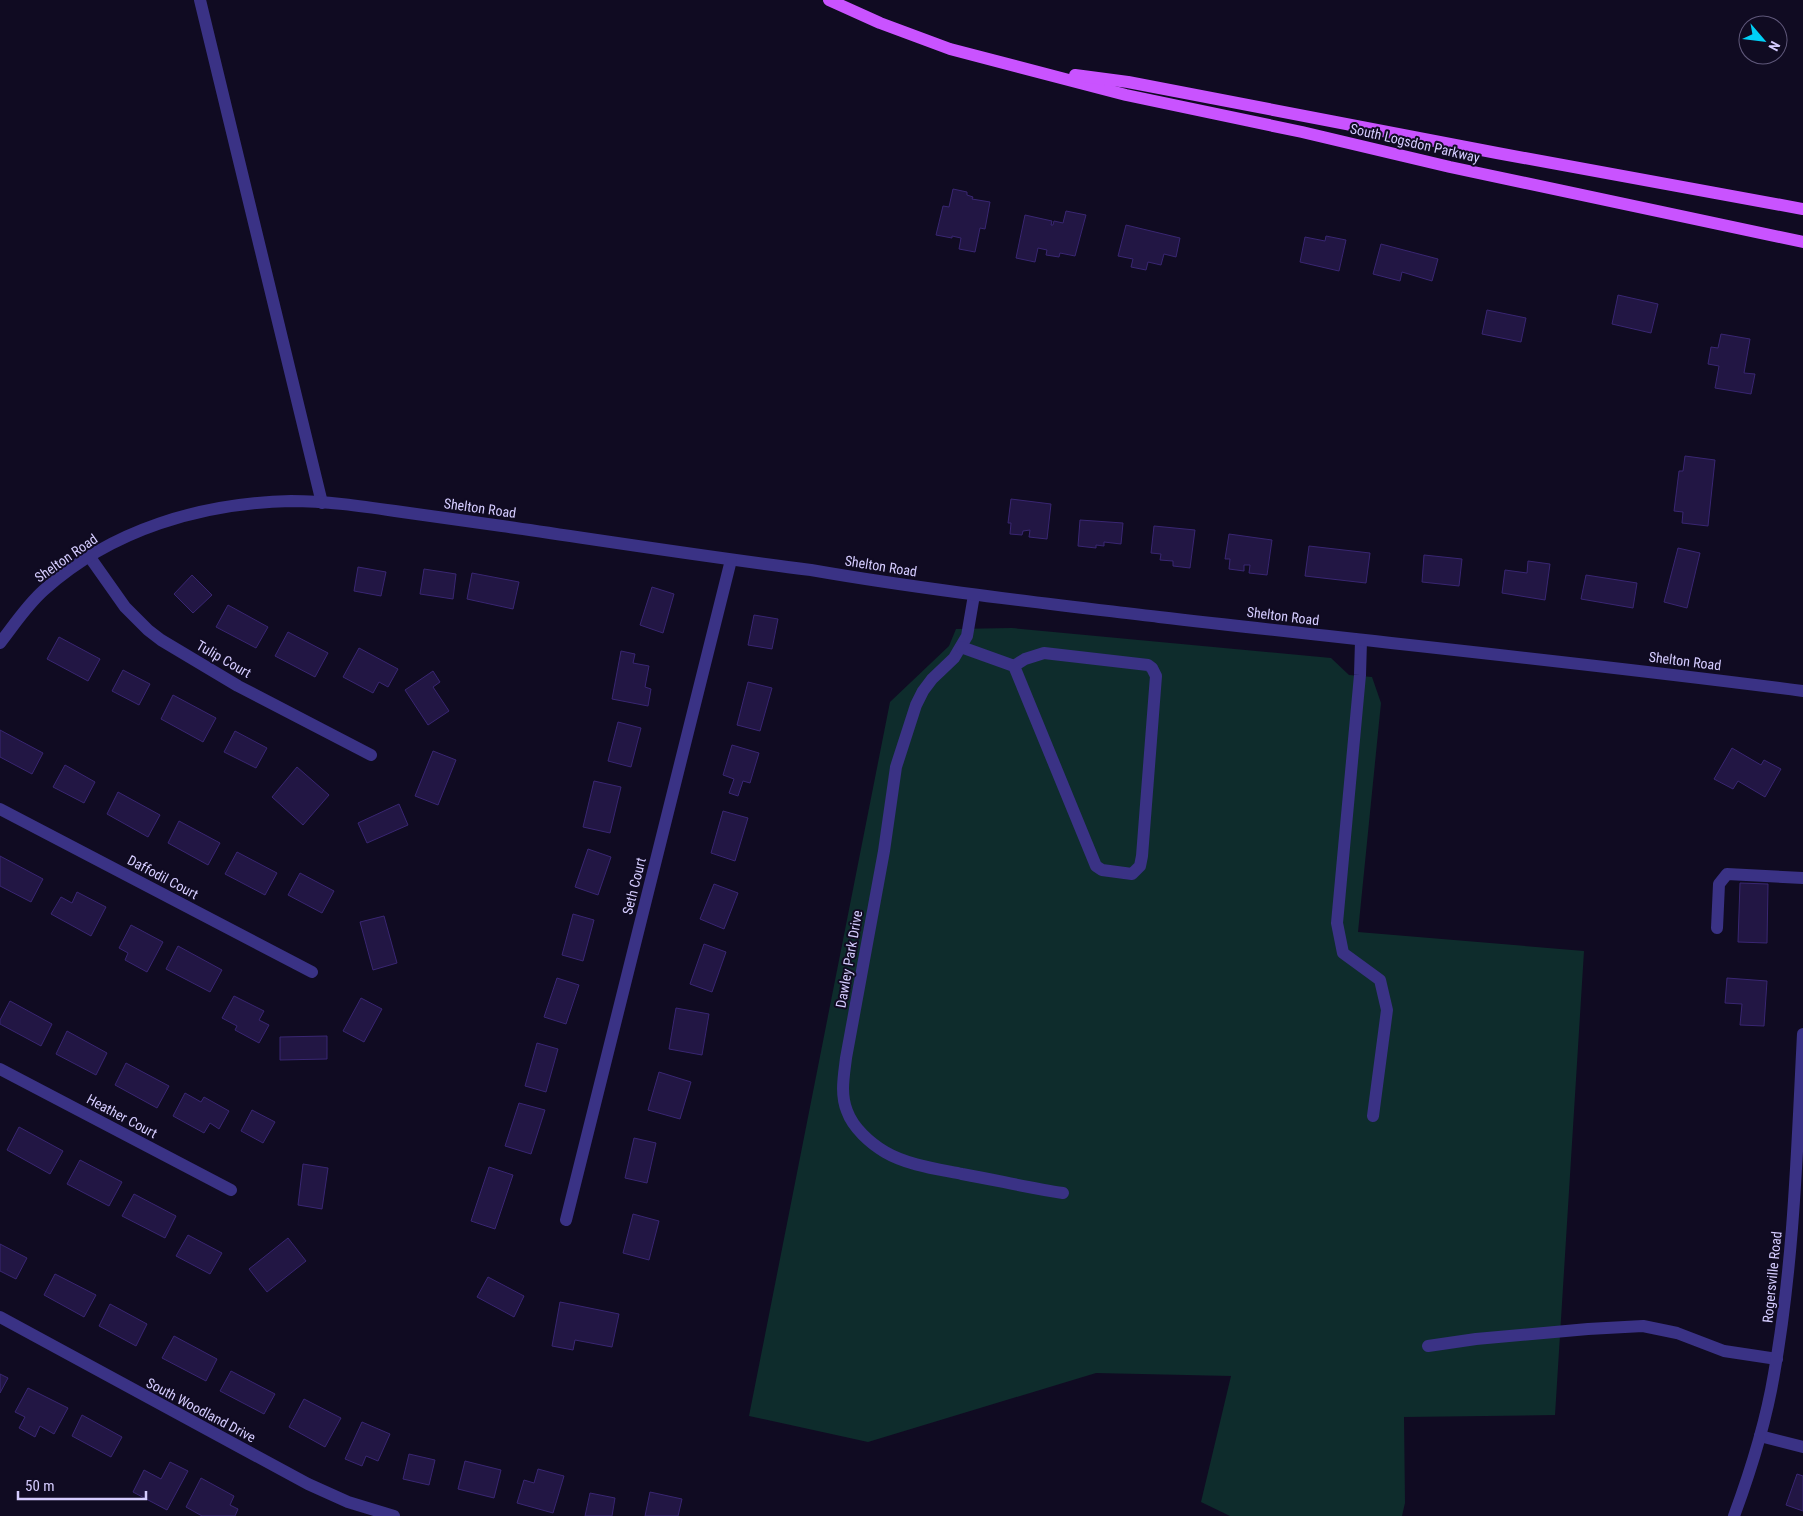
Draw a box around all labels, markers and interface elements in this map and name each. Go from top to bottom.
north arrow [1738,15,1788,65]
text: N [1765,39,1784,54]
street label: South Logsdon Parkway [1349,120,1482,166]
street label: Shelton Road [443,495,517,521]
street label: Shelton Road [32,531,100,585]
street label: Shelton Road [844,552,918,580]
street label: Shelton Road [1246,604,1320,628]
street label: Tulip Court [194,637,254,681]
street label: Shelton Road [1648,649,1722,673]
street label: Daffodil Court [125,852,201,902]
street label: Seth Court [619,856,649,916]
street label: Dawley Park Drive [833,909,866,1009]
street label: Heather Court [84,1091,160,1141]
street label: Rogersville Road [1759,1230,1785,1324]
street label: South Woodland Drive [144,1374,259,1446]
scale bar [18,1468,145,1500]
text: 50 m [25,1477,55,1495]

